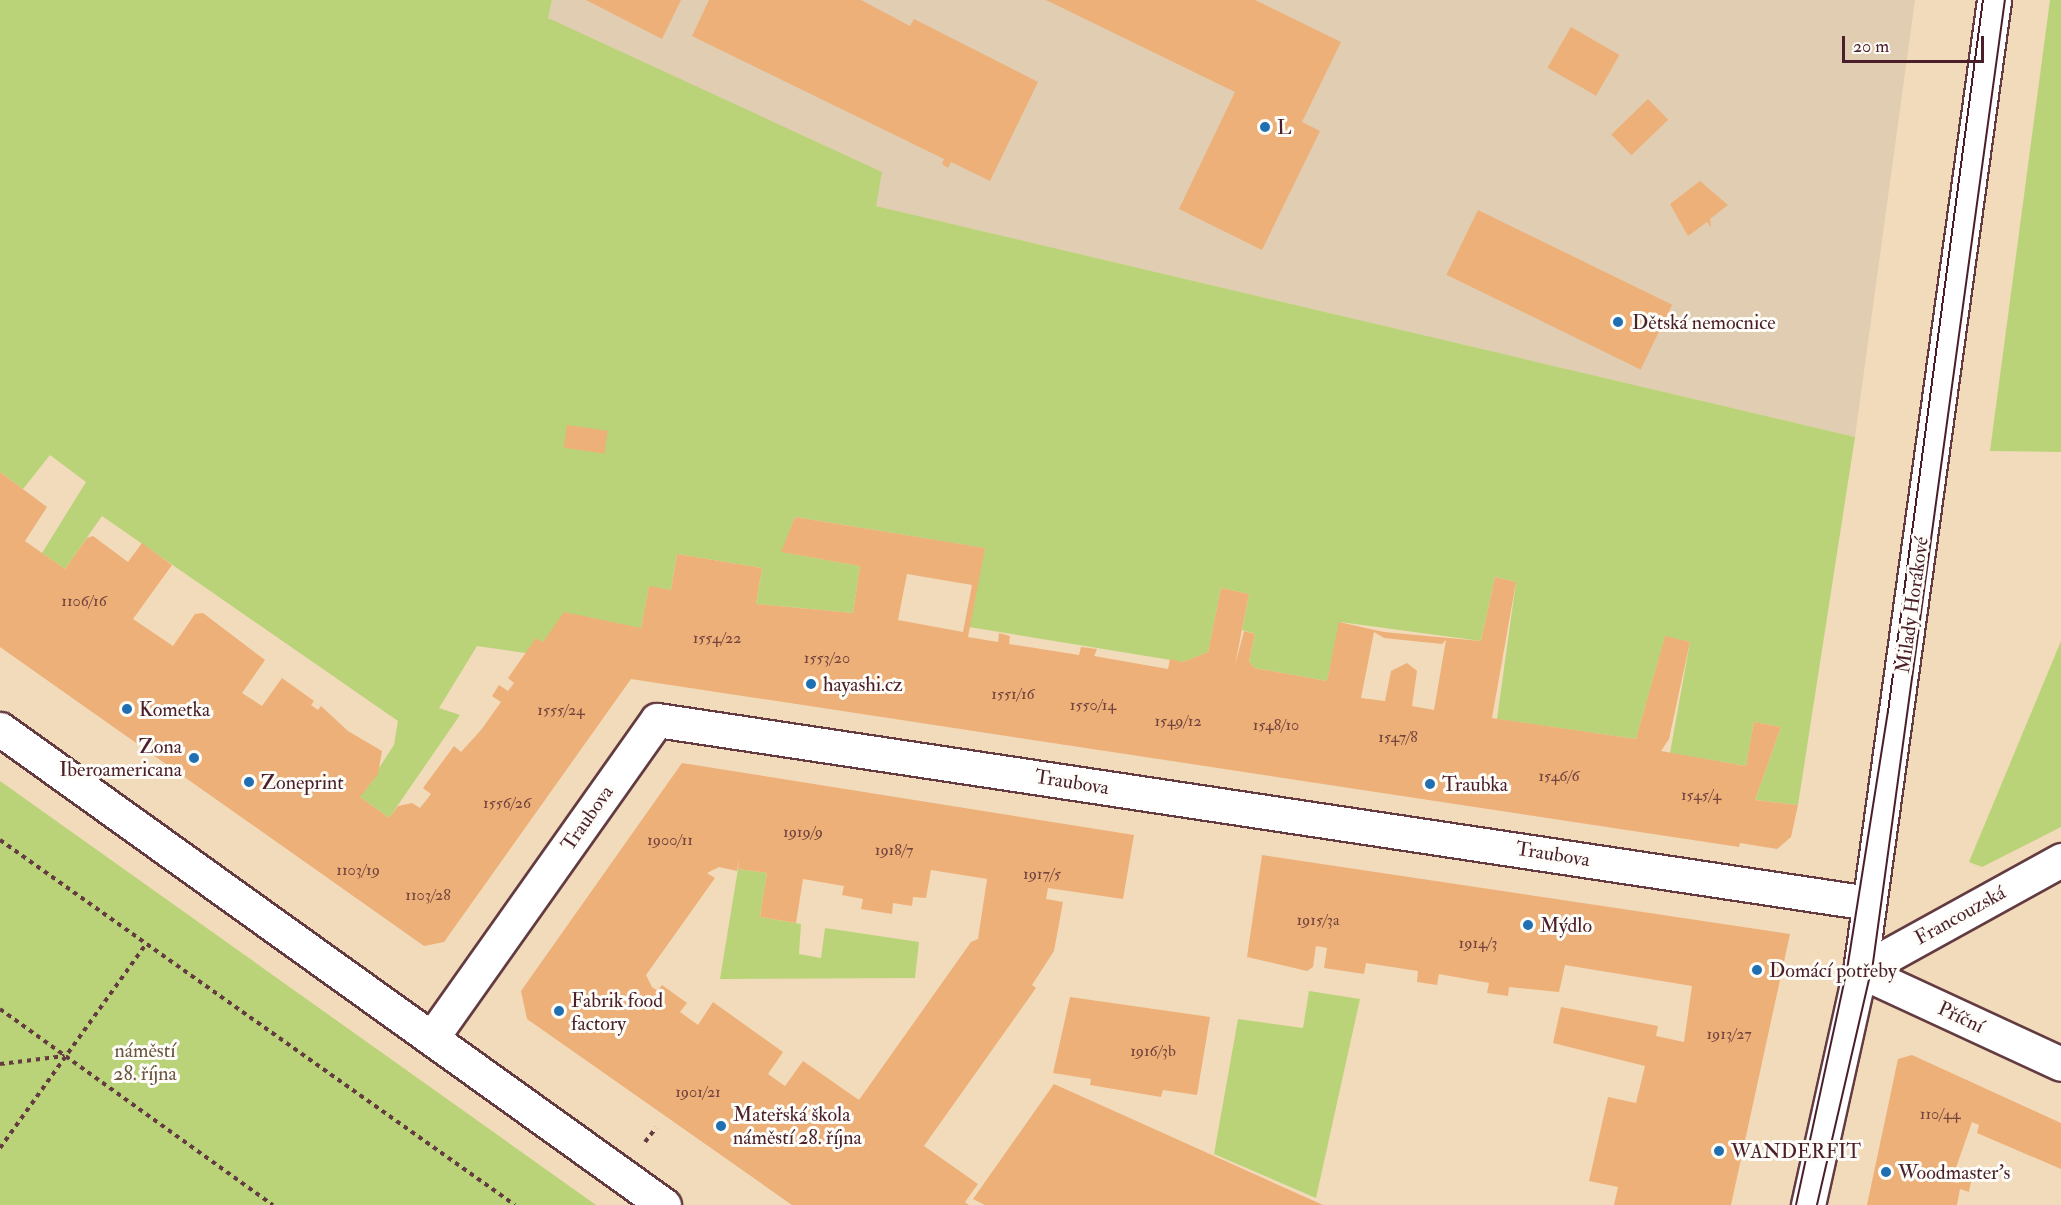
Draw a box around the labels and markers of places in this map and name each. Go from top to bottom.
place label: L [1277,115,1291,139]
marker: L [1258,120,1272,134]
place label: Dětská nemocnice [1632,310,1776,334]
marker: Dětská nemocnice [1609,313,1627,331]
place label: hayashi.cz [823,672,903,696]
marker: hayashi.cz [804,677,818,691]
place label: Kometka [139,697,210,721]
marker: Kometka [120,702,134,716]
place label: Zona Iberoamericana [59,734,182,781]
marker: Zona Iberoamericana [187,751,201,765]
place label: Zoneprint [261,770,344,794]
place label: Traubka [1442,772,1508,796]
marker: Zoneprint [242,775,256,789]
marker: Traubka [1423,777,1437,791]
place label: Mýdlo [1540,913,1592,937]
marker: Mýdlo [1521,918,1535,932]
place label: Domácí potřeby [1769,958,1897,982]
marker: Domácí potřeby [1750,963,1764,977]
place label: Fabrik food factory [571,988,663,1035]
marker: Fabrik food factory [552,1004,566,1018]
place label: Mateřská škola náměstí 28. října [733,1102,862,1149]
marker: Mateřská škola náměstí 28. října [714,1119,728,1133]
place label: WANDERFIT [1731,1139,1861,1163]
marker: WANDERFIT [1712,1144,1726,1158]
place label: Woodmaster's [1898,1160,2010,1184]
marker: Woodmaster's [1879,1165,1893,1179]

